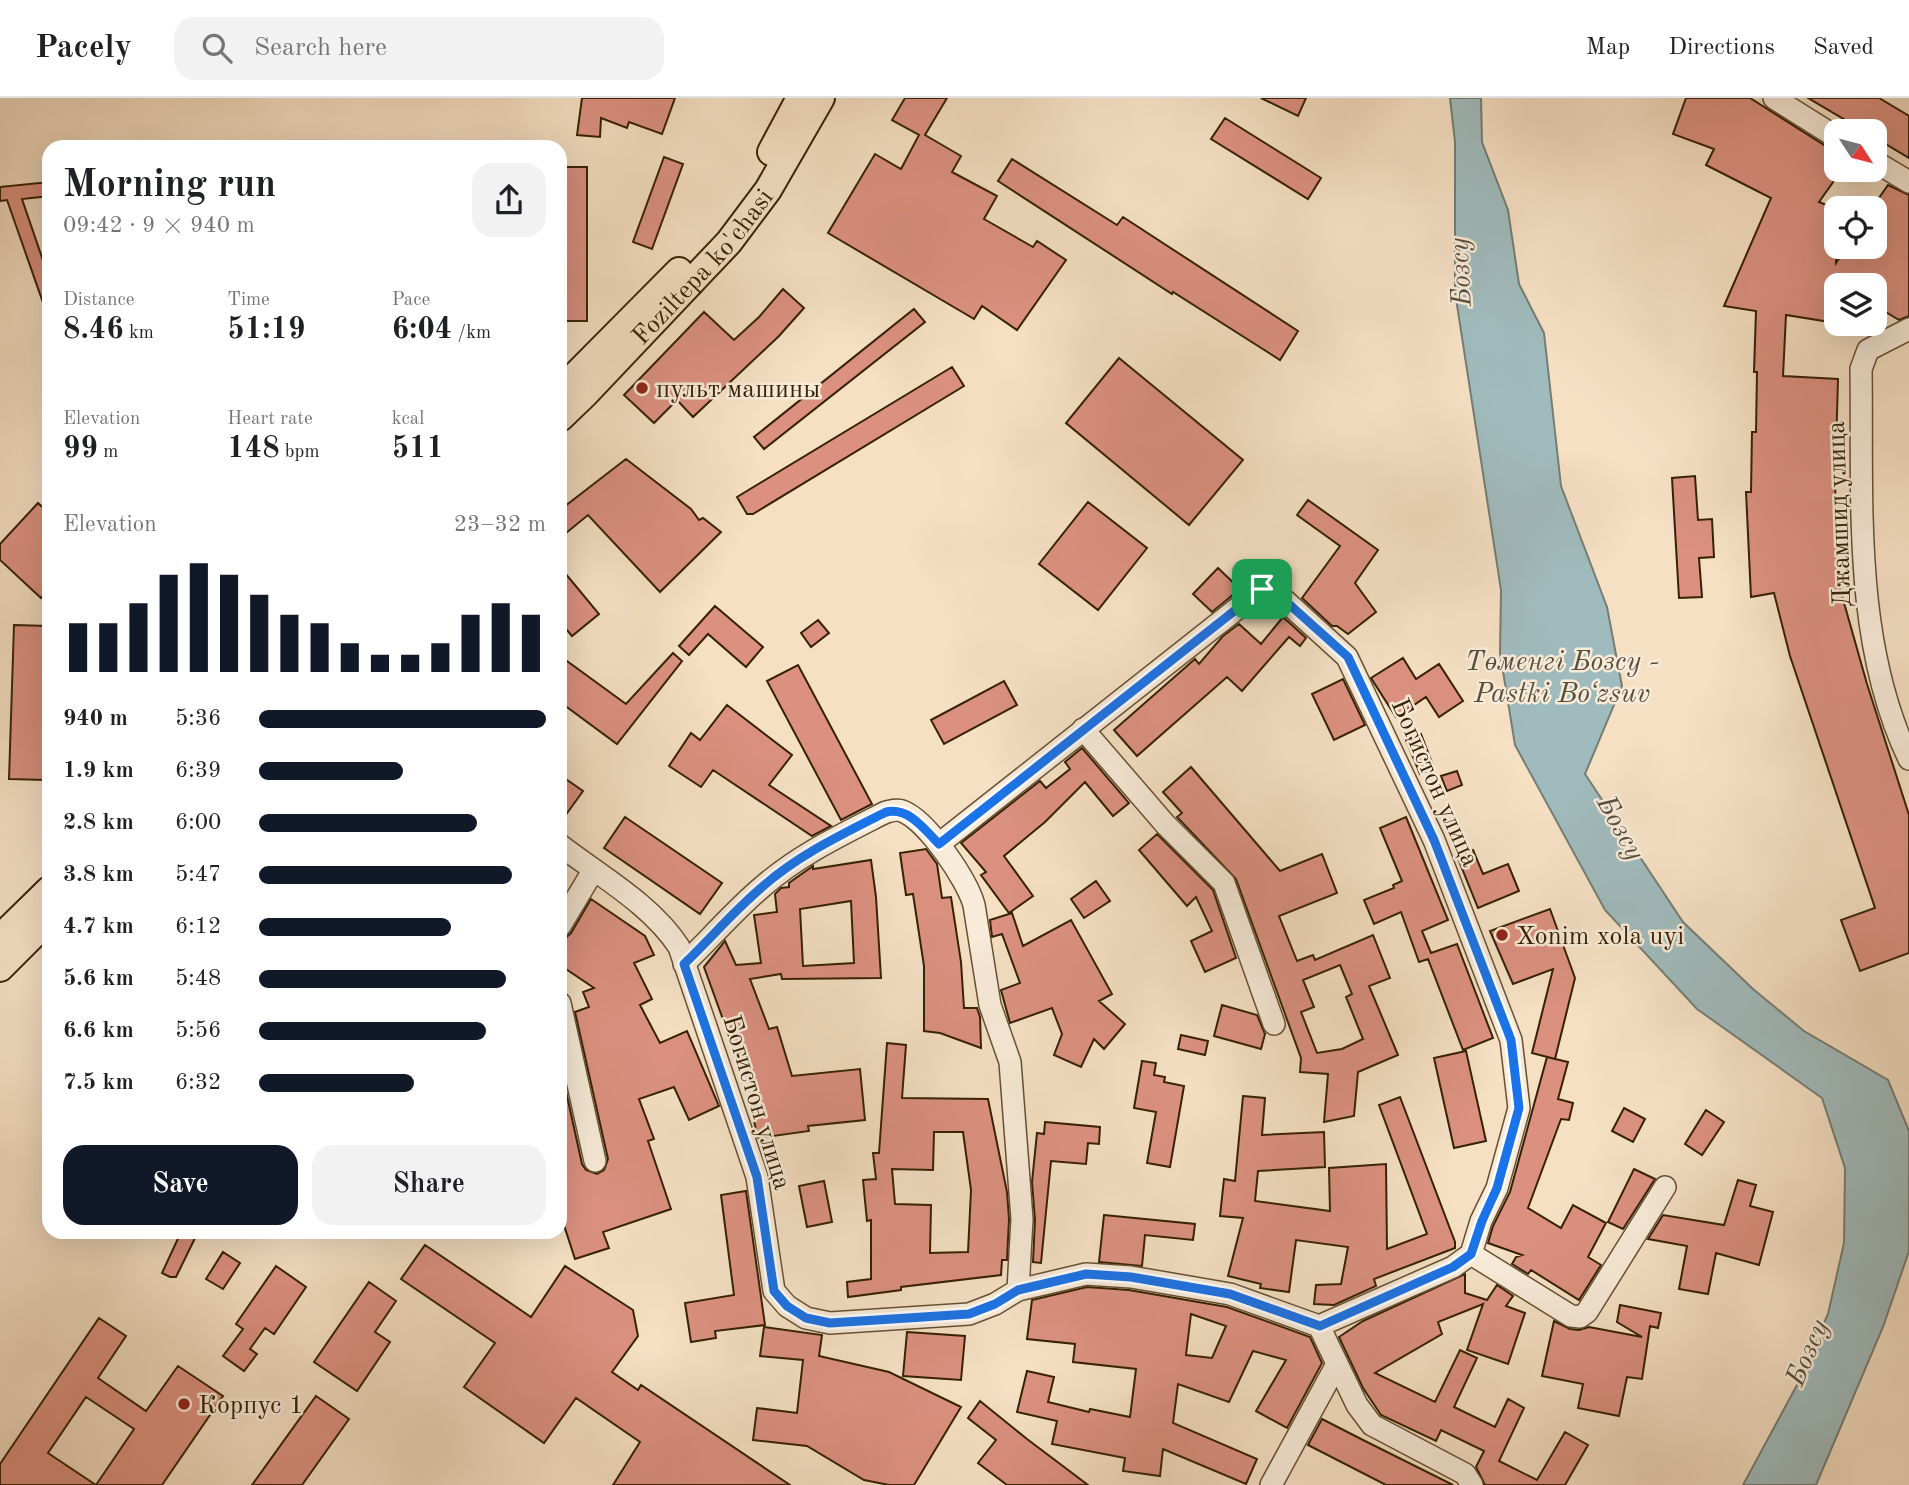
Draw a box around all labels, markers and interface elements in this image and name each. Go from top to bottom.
search box [174,17,664,80]
icon: search [198,29,236,67]
text: Pacely [35,32,132,65]
text: Search here [254,35,387,61]
text: Map [1586,36,1630,60]
text: Directions [1668,36,1775,60]
text: Saved [1813,36,1874,60]
north arrow [1824,119,1886,182]
map controls [1824,119,1887,336]
button: share [472,163,546,237]
text: Morning run [63,167,276,205]
street label: Foziltepa ko'chasi [628,185,779,350]
button: locate [1824,196,1887,259]
text: 09:42 · 9 × 940 m [63,214,255,237]
water label: Бозсу [1446,236,1478,308]
button: layers [1824,273,1887,336]
text: Distance [63,291,135,310]
text: Time [227,291,270,310]
text: Pace [392,291,430,310]
text: 8.46 [63,315,124,345]
text: 51:19 [227,315,305,345]
text: 6:04 [392,315,452,345]
text: km [124,324,154,343]
text: /km [452,324,491,343]
place label: пульт машины [656,377,820,403]
marker: пульт машины [634,380,650,396]
text: Elevation [63,410,140,429]
text: Heart rate [227,410,313,429]
text: kcal [392,410,424,429]
street label: Джамшид улица [1824,420,1856,607]
text: 99 [63,434,98,464]
text: 148 [227,434,280,464]
text: 511 [392,434,444,464]
text: m [98,443,118,462]
text: bpm [280,443,320,462]
text: Elevation [63,513,157,536]
text: 23–32 m [454,513,546,536]
pin [1232,559,1292,619]
icon: arrive [1243,570,1281,608]
water label: Төменгі Бозсу - Pastki Boʻzsuv [1465,649,1659,709]
street label: Богистон улица [1385,695,1483,871]
text: 940 m [63,707,128,730]
text: 5:36 [175,707,221,730]
text: 1.9 km [63,759,134,782]
text: 6:39 [175,759,221,782]
water label: Бозсу [1590,791,1649,866]
text: 2.8 km [63,811,134,834]
text: 6:00 [175,811,221,834]
text: 3.8 km [63,863,134,886]
text: 5:47 [175,863,221,886]
text: 4.7 km [63,915,134,938]
text: 6:12 [175,915,221,938]
place label: Xonim xola uyi [1516,924,1684,950]
marker: Xonim xola uyi [1494,927,1510,943]
text: 5.6 km [63,967,134,990]
text: 5:48 [175,967,221,990]
street label: Богистон улица [717,1012,795,1193]
text: 6.6 km [63,1019,134,1042]
text: 5:56 [175,1019,221,1042]
text: 7.5 km [63,1071,134,1094]
text: 6:32 [175,1071,221,1094]
button: Save [63,1145,298,1225]
button: Share [312,1145,546,1225]
water label: Бозсу [1782,1315,1835,1391]
place label: Корпус 1 [198,1393,304,1419]
marker: Корпус 1 [176,1396,192,1412]

